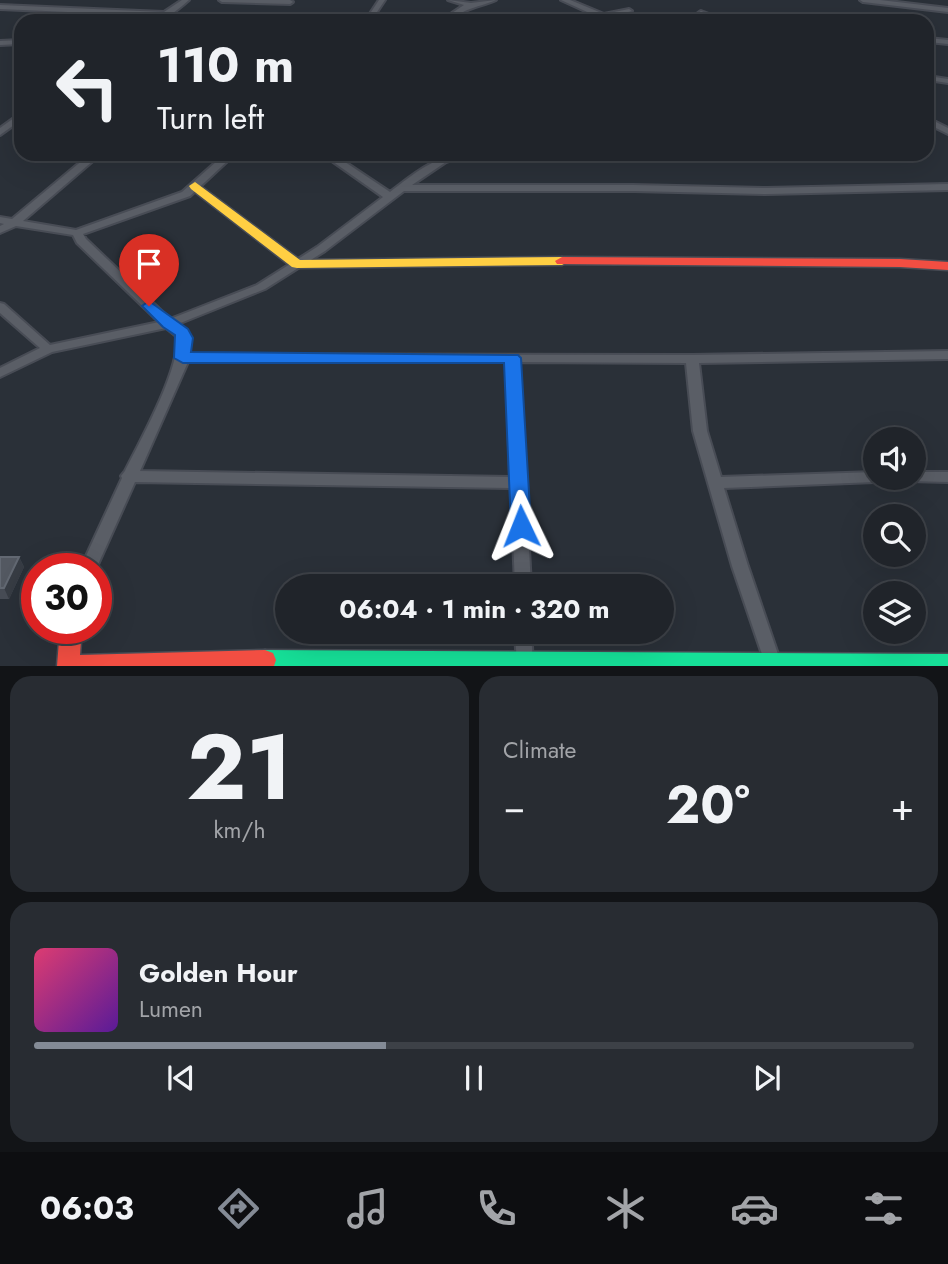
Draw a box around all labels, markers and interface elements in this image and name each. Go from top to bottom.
text: 110 m [157,30,294,100]
icon: left [42,42,133,133]
text: Turn left [157,95,264,141]
pin [119,234,179,306]
icon: arrive [130,245,168,283]
map controls [863,427,926,644]
button: sound [863,427,926,490]
position arrow [484,489,558,563]
button: search [863,504,926,567]
speed limit sign: 30 [21,553,112,644]
button: layers [863,581,926,644]
text: 06:04 · 1 min · 320 m [339,590,610,628]
text: 21 [186,702,293,833]
text: Climate [503,733,576,767]
text: 20° [666,767,750,843]
text: − [503,779,525,834]
text: + [891,779,914,834]
text: km/h [214,813,265,847]
text: Golden Hour [139,954,298,992]
text: Lumen [139,992,203,1026]
icon: previous [162,1059,200,1097]
icon: pause [455,1059,493,1097]
icon: next [748,1059,786,1097]
icon: directions [214,1184,263,1233]
icon: music [343,1184,392,1233]
icon: phone [472,1184,521,1233]
icon: climate [601,1184,650,1233]
icon: car [730,1184,779,1233]
icon: filters [859,1184,908,1233]
text: 06:03 [40,1185,134,1231]

